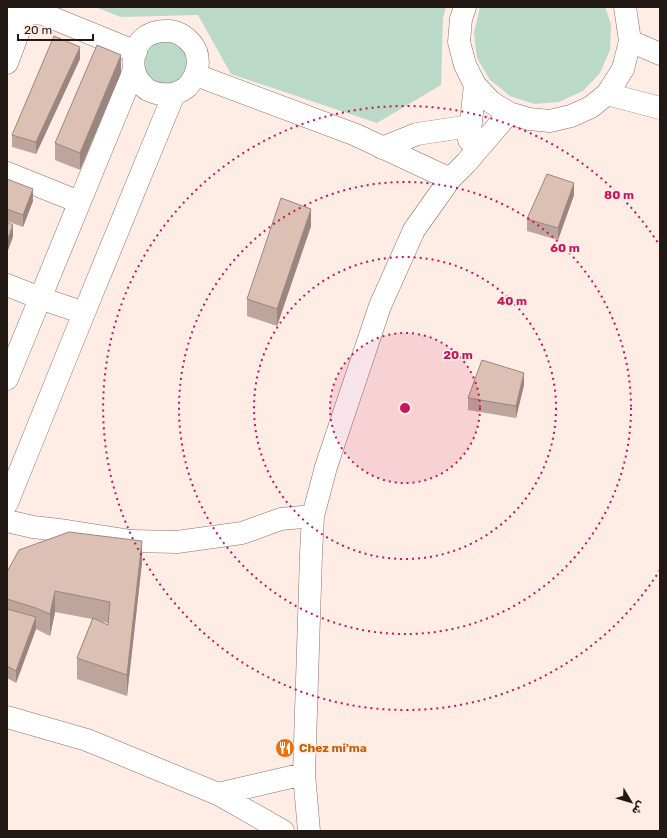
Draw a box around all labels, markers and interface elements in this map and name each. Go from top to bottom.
scale bar [18,16,93,42]
text: 20 m [24,23,52,37]
text: 80 m [604,188,634,202]
text: 60 m [550,241,580,255]
text: 40 m [497,294,527,308]
text: 20 m [443,348,473,362]
centre of rings [398,401,412,415]
restaurant icon: Chez mi'ma [274,737,296,759]
place label: Chez mi'ma [299,741,367,755]
north arrow [611,782,651,822]
text: ش [629,798,648,817]

